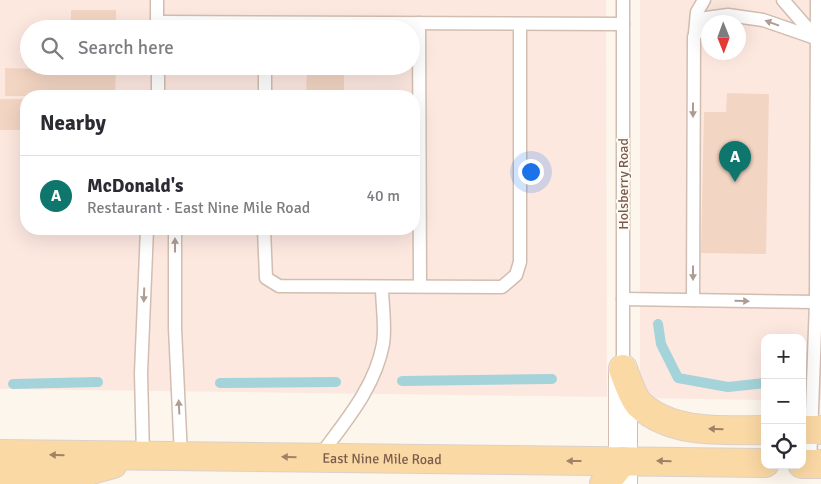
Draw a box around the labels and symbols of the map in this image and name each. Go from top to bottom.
north arrow [701,15,746,60]
one-way arrow [764,19,779,26]
one-way arrow [689,103,697,119]
street label: Holsberry Road [615,138,632,230]
pin: A [719,141,751,182]
your location [518,159,544,185]
one-way arrow [171,237,179,253]
one-way arrow [689,265,697,281]
one-way arrow [140,287,148,303]
one-way arrow [734,297,750,305]
one-way arrow [175,399,183,415]
one-way arrow [708,425,724,433]
street label: East Nine Mile Road [322,449,442,468]
one-way arrow [48,450,64,458]
one-way arrow [281,453,297,461]
one-way arrow [566,456,582,464]
one-way arrow [655,457,671,465]

